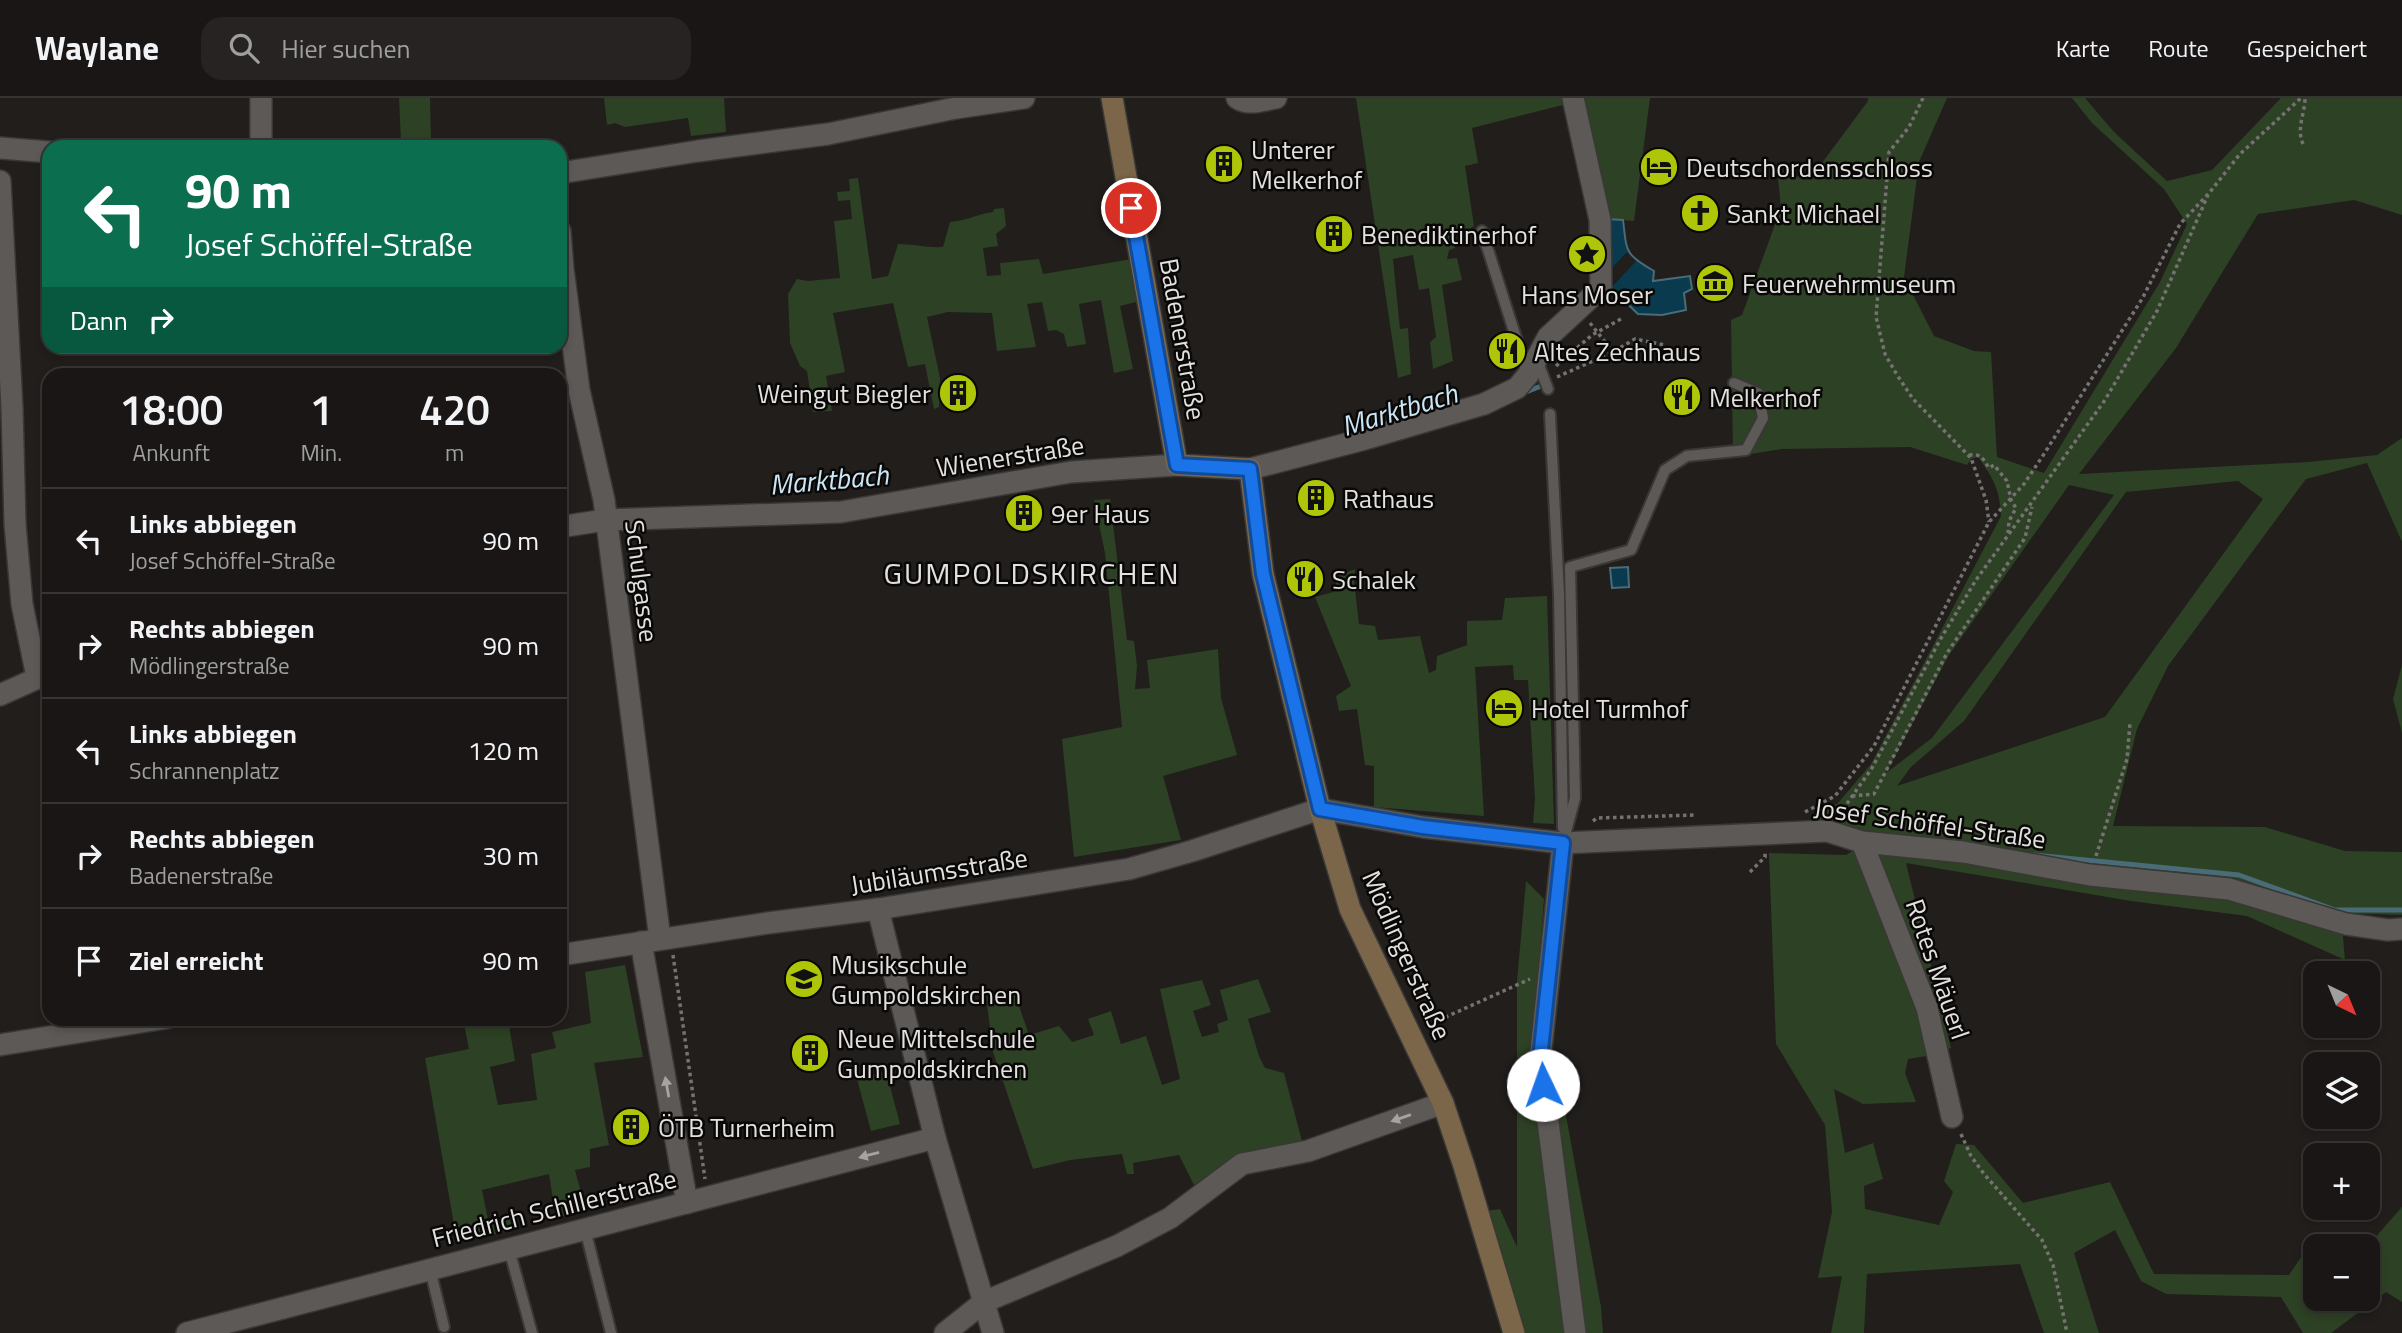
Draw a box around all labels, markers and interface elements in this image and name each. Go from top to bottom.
search box [201,17,691,80]
text: Waylane [35,23,159,73]
icon: search [225,29,263,67]
text: Hier suchen [281,29,411,68]
text: Karte [2056,30,2110,66]
text: Route [2148,30,2209,66]
text: Gespeichert [2247,30,2367,66]
place label: Unterer Melkerhof [1251,130,1363,199]
building icon: Unterer Melkerhof [1203,143,1245,185]
hotel icon: Deutschordensschloss [1638,146,1680,188]
place label: Deutschordensschloss [1686,148,1933,187]
text: 90 m [185,152,292,227]
icon: left [70,168,161,259]
pin [1101,178,1161,238]
icon: arrive [1112,189,1150,227]
church icon: Sankt Michael [1679,192,1721,234]
place label: Sankt Michael [1727,194,1880,233]
building icon: Benediktinerhof [1313,213,1355,255]
place label: Benediktinerhof [1361,215,1537,254]
text: Josef Schöffel-Straße [185,220,473,268]
place icon: Hans Moser [1566,233,1608,275]
street label: Badenerstraße [1150,255,1216,423]
museum icon: Feuerwehrmuseum [1694,262,1736,304]
place label: Feuerwehrmuseum [1742,264,1956,303]
place label: Hans Moser [1521,275,1653,314]
text: Dann [70,301,128,340]
icon: right [142,301,180,339]
restaurant icon: Altes Zechhaus [1486,330,1528,372]
place label: Altes Zechhaus [1534,332,1701,371]
water label: Marktbach [1336,371,1463,447]
building icon: Weingut Biegler [937,372,979,414]
place label: Weingut Biegler [757,374,931,413]
restaurant icon: Melkerhof [1661,376,1703,418]
text: 18:00 [119,377,223,441]
text: 1 [310,377,333,441]
text: 420 [419,377,490,441]
place label: Melkerhof [1709,378,1821,417]
street label: Wienerstraße [933,425,1087,487]
text: Ankunft [133,435,210,470]
text: Min. [300,435,342,470]
text: m [445,435,464,470]
water label: Marktbach [768,452,891,506]
building icon: Rathaus [1295,477,1337,519]
place label: Rathaus [1343,479,1434,518]
building icon: 9er Haus [1003,492,1045,534]
place label: 9er Haus [1051,494,1150,533]
text: Links abbiegen [129,504,297,543]
street label: Schulgasse [615,518,669,644]
text: 90 m [482,521,539,560]
icon: left [70,522,108,560]
text: Josef Schöffel-Straße [129,543,336,578]
district label: GUMPOLDSKIRCHEN [884,550,1180,596]
restaurant icon: Schalek [1284,558,1326,600]
place label: Schalek [1332,560,1416,599]
text: Rechts abbiegen [129,609,315,648]
text: 90 m [482,626,539,665]
icon: right [70,627,108,665]
text: Mödlingerstraße [129,648,290,683]
hotel icon: Hotel Turmhof [1483,687,1525,729]
place label: Hotel Turmhof [1531,689,1689,728]
text: Links abbiegen [129,714,297,753]
text: 120 m [468,731,539,770]
icon: left [70,732,108,770]
text: Schrannenplatz [129,753,280,788]
street label: Josef Schöffel-Straße [1812,787,2048,859]
text: Rechts abbiegen [129,819,315,858]
text: 30 m [482,836,539,875]
icon: right [70,837,108,875]
street label: Jubiläumsstraße [848,838,1030,904]
text: Badenerstraße [129,858,273,893]
street label: Mödlingerstraße [1352,864,1462,1046]
street label: Rotes Mäuerl [1896,893,1980,1045]
text: Ziel erreicht [129,941,264,980]
text: 90 m [482,941,539,980]
icon: arrive [70,942,108,980]
place label: Musikschule Gumpoldskirchen [831,945,1021,1014]
school or university icon: Musikschule Gumpoldskirchen [783,958,825,1000]
north arrow [2303,961,2380,1038]
map controls [2303,961,2380,1311]
place label: Neue Mittelschule Gumpoldskirchen [837,1019,1035,1088]
building icon: Neue Mittelschule Gumpoldskirchen [789,1032,831,1074]
position arrow [1506,1048,1580,1122]
button: layers [2303,1052,2380,1129]
one-way arrow [661,1076,672,1098]
building icon: ÖTB Turnerheim [610,1106,652,1148]
place label: ÖTB Turnerheim [658,1108,835,1147]
one-way arrow [1390,1113,1411,1124]
button: + [2303,1143,2380,1220]
one-way arrow [858,1151,879,1161]
street label: Friedrich Schillerstraße [428,1159,680,1257]
button: − [2303,1234,2380,1311]

